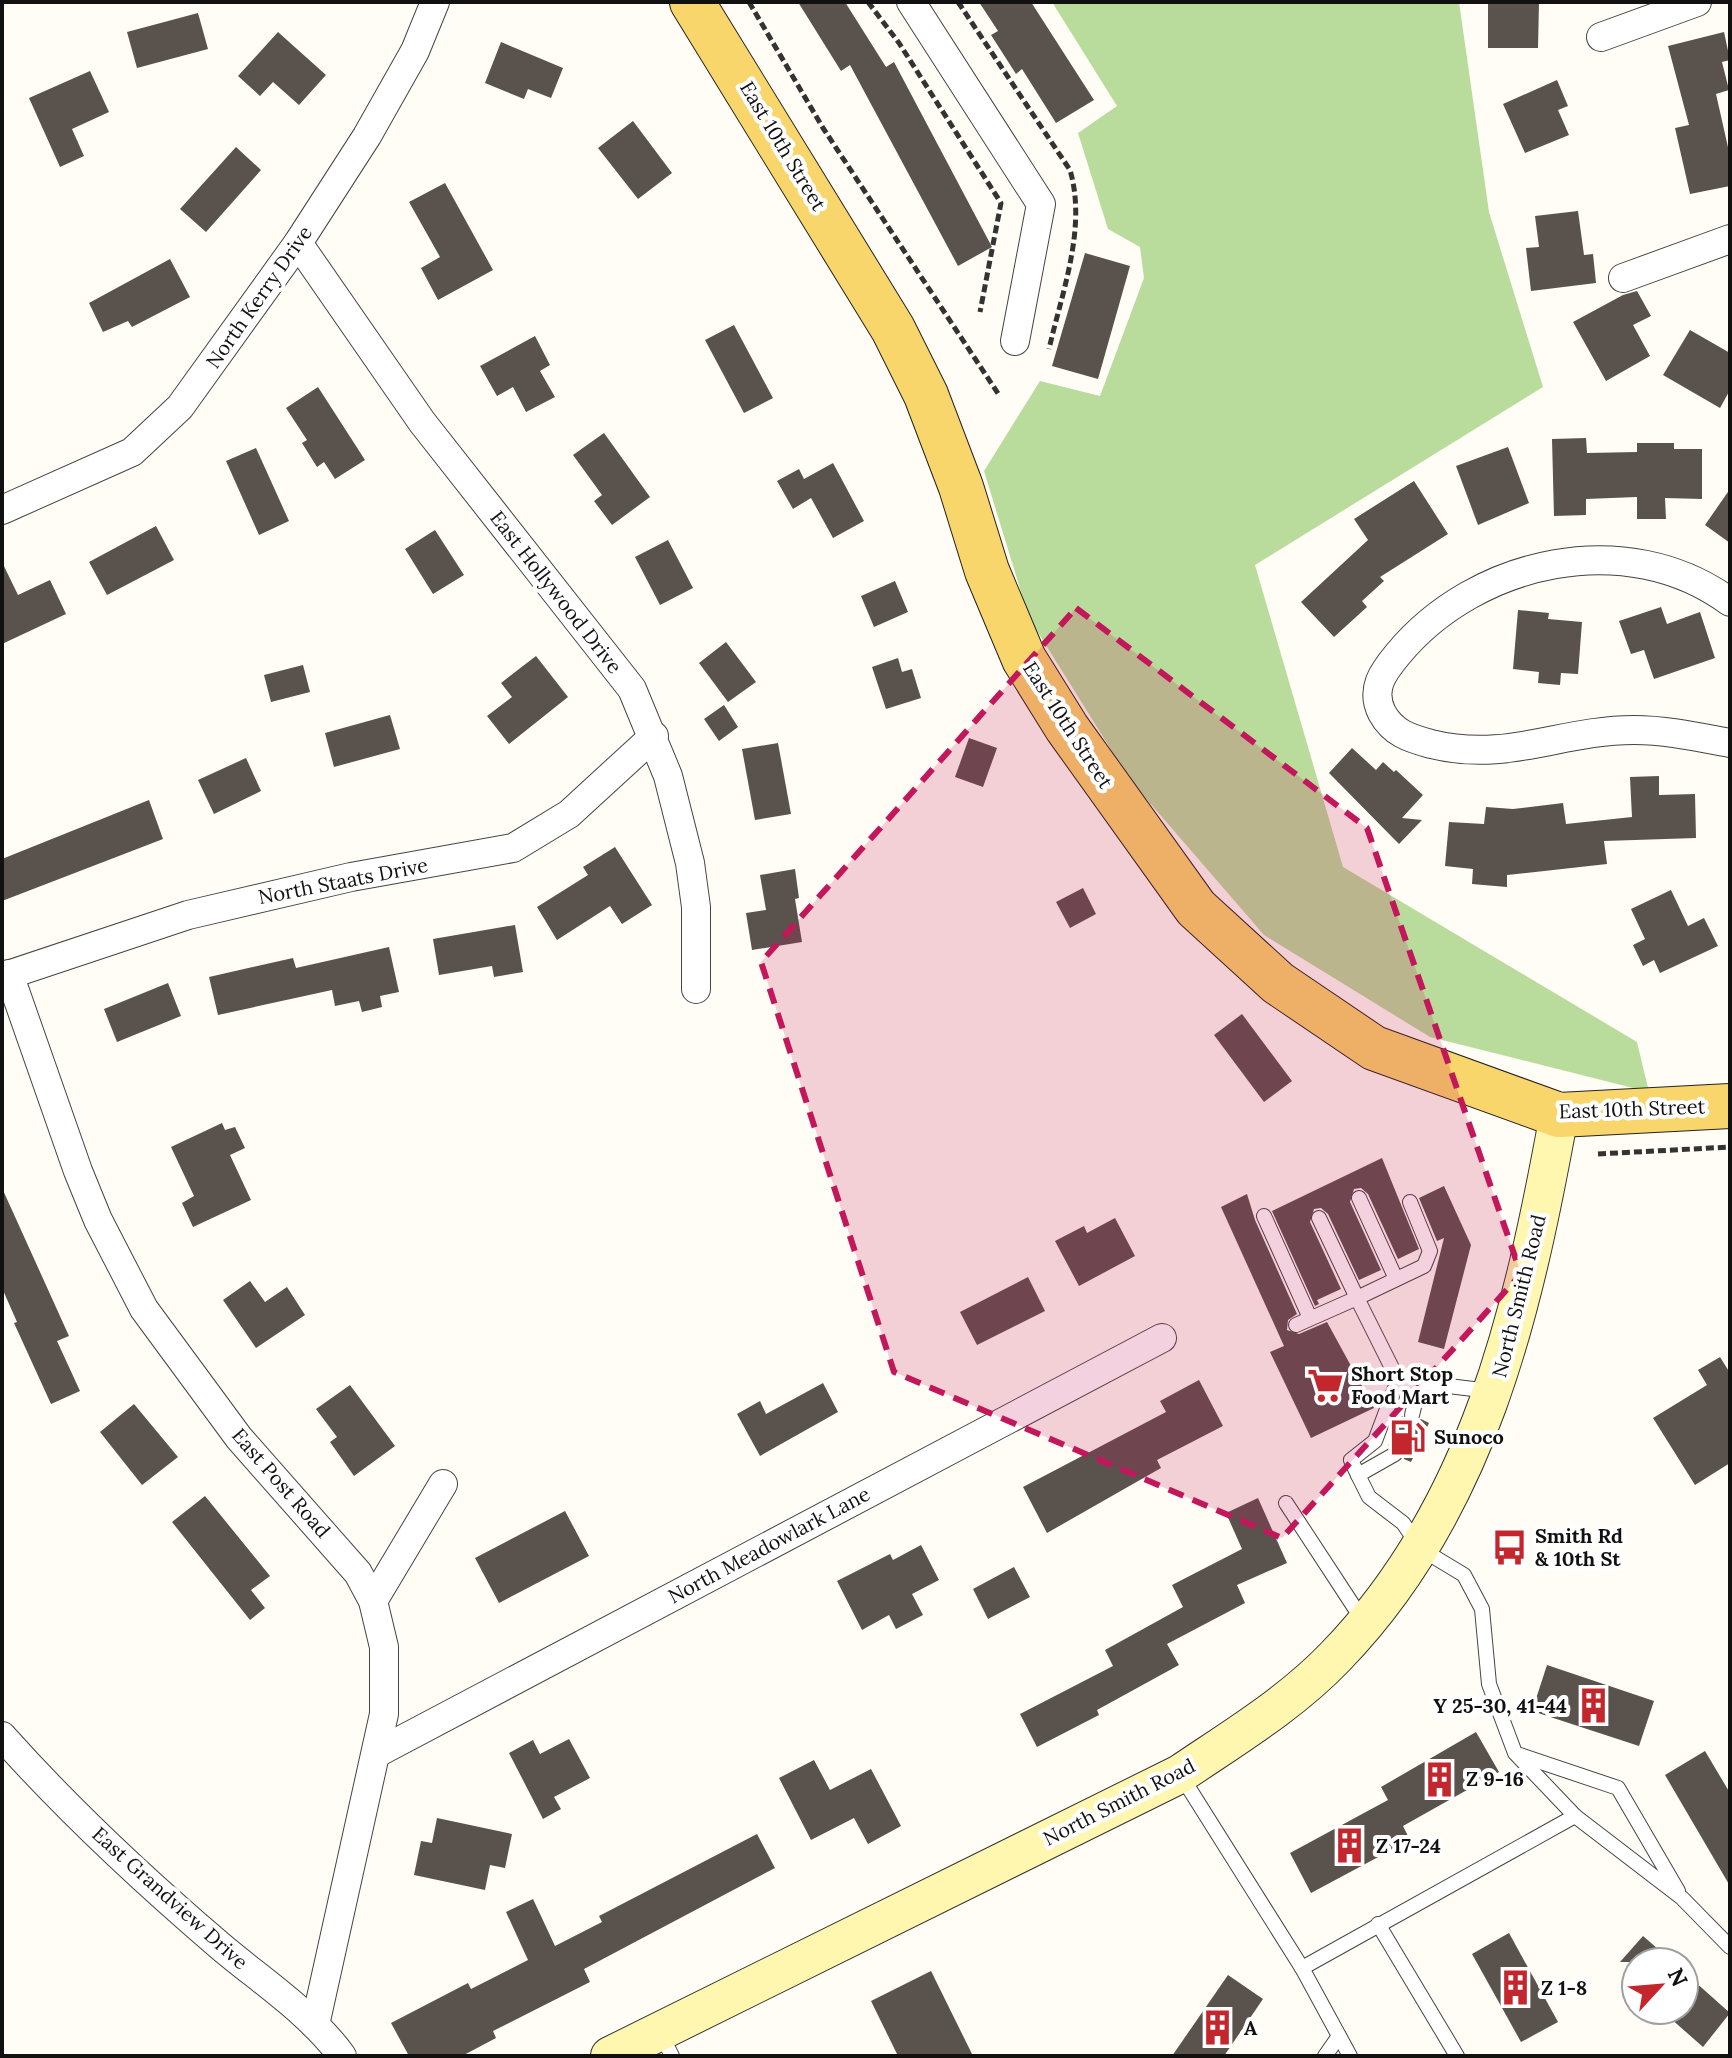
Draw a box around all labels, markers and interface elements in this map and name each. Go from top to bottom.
street label: East 10th Street [735,77,832,215]
street label: North Kerry Drive [200,221,317,373]
street label: East Hollywood Drive [485,505,628,678]
street label: East 10th Street [1018,657,1119,793]
street label: North Staats Drive [256,852,430,909]
street label: East 10th Street [1558,1093,1706,1124]
street label: North Smith Road [1486,1212,1551,1380]
place label: Short Stop Food Mart [1351,1361,1453,1409]
supermarket icon: Short Stop Food Mart [1306,1367,1344,1405]
fuel station icon: Sunoco [1389,1418,1427,1456]
street label: East Post Road [227,1423,336,1543]
place label: Sunoco [1434,1424,1504,1449]
street label: North Meadowlark Lane [664,1481,874,1608]
place label: Smith Rd & 10th St [1535,1523,1623,1571]
bus stop icon: Smith Rd & 10th St [1490,1529,1528,1567]
building icon: Y 25-30, 41-44 [1574,1687,1612,1725]
place label: Y 25-30, 41-44 [1434,1693,1567,1718]
street label: North Smith Road [1039,1753,1199,1851]
building icon: Z 9-16 [1421,1760,1459,1798]
place label: Z 9-16 [1466,1766,1524,1791]
street label: East Grandview Drive [87,1821,253,1974]
building icon: Z 17-24 [1331,1827,1369,1865]
place label: Z 17-24 [1376,1833,1441,1858]
north arrow [1620,1946,1700,2026]
text: N [1662,1963,1694,1991]
building icon: Z 1-8 [1496,1969,1534,2007]
place label: Z 1-8 [1541,1975,1587,2000]
building icon: A [1199,2009,1237,2047]
place label: A [1244,2015,1258,2040]

